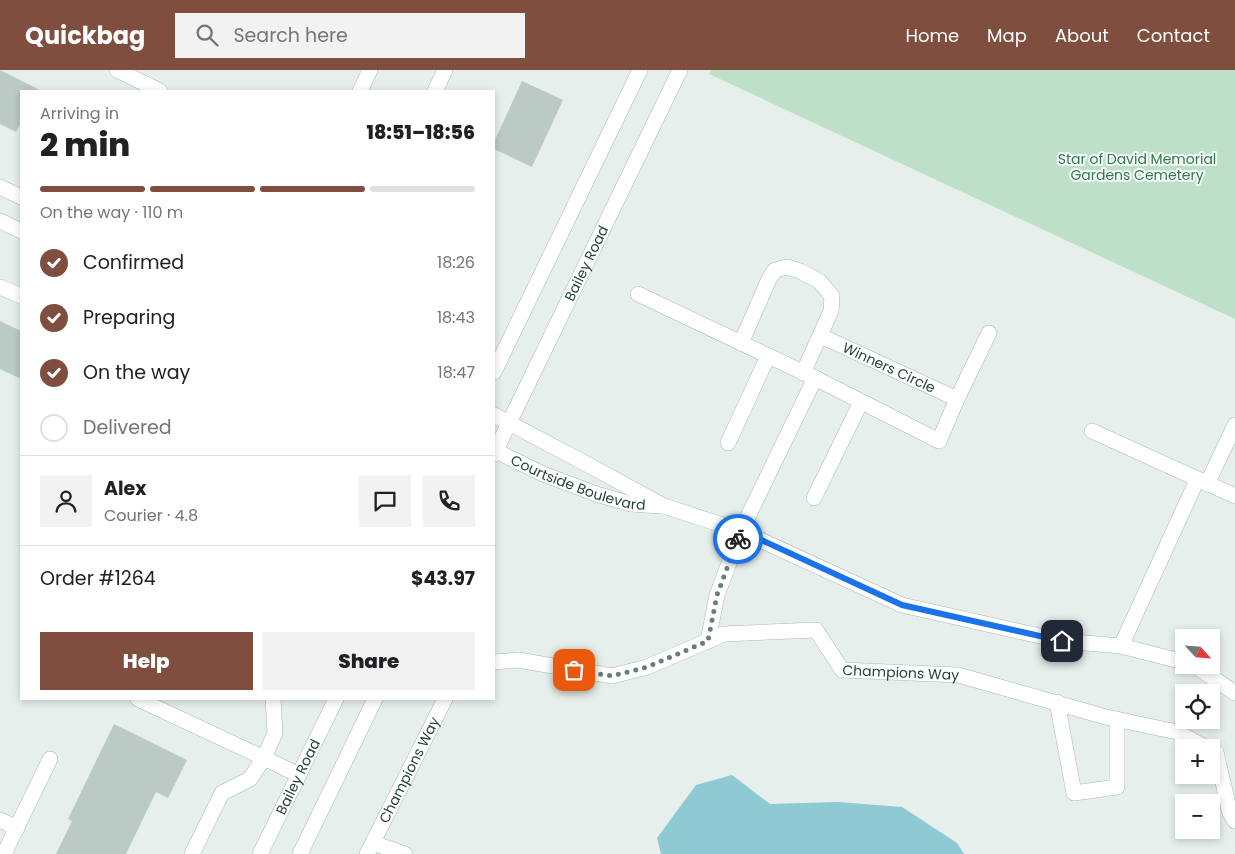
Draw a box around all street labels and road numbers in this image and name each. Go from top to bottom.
street label: Bailey Road [560,222,613,304]
street label: Winners Circle [839,337,939,398]
street label: Courtside Boulevard [507,450,646,515]
street label: Champions Way [842,660,960,685]
street label: Champions Way [374,713,444,827]
street label: Bailey Road [271,736,325,818]

